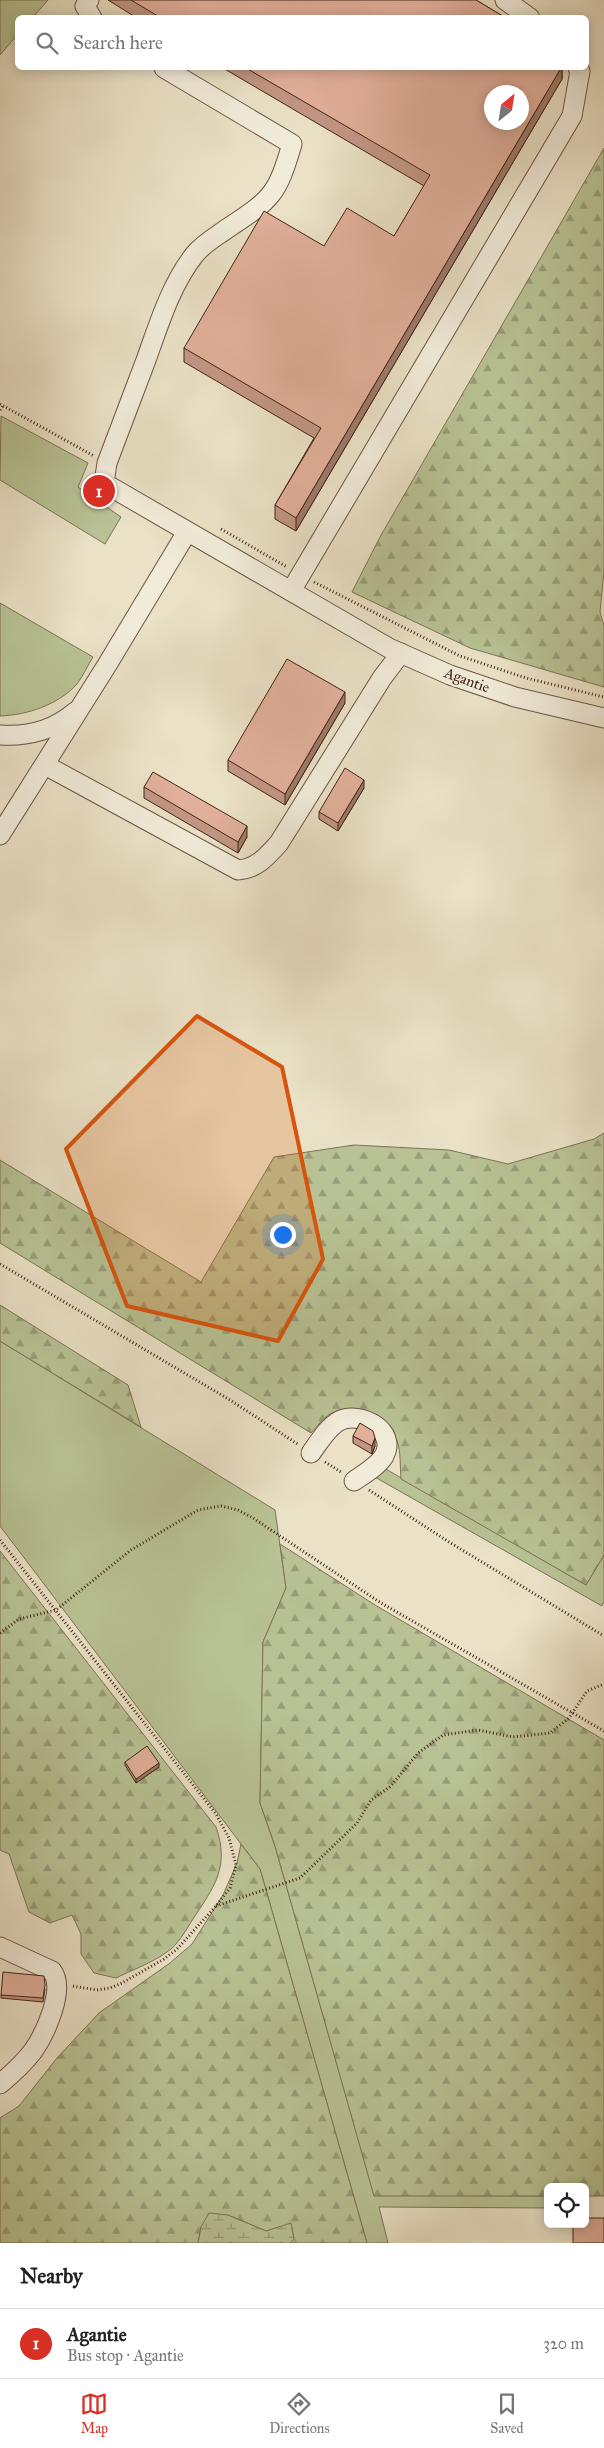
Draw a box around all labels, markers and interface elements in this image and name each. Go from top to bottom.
search box [15,15,589,70]
icon: search [33,29,61,57]
text: Search here [73,31,163,54]
north arrow [484,85,529,130]
pin: 1 [83,472,115,510]
street label: Agantie [441,663,492,697]
your location [270,1222,296,1248]
map controls [544,2183,589,2228]
button: locate [544,2183,589,2228]
text: Nearby [20,2263,83,2289]
text: Agantie [67,2323,127,2346]
text: 1 [33,2334,39,2353]
text: 320 m [544,2334,584,2353]
text: Bus stop · Agantie [67,2346,184,2365]
tab: Map [80,2390,108,2437]
tab: Directions [269,2390,330,2437]
tab: Saved [490,2390,524,2437]

